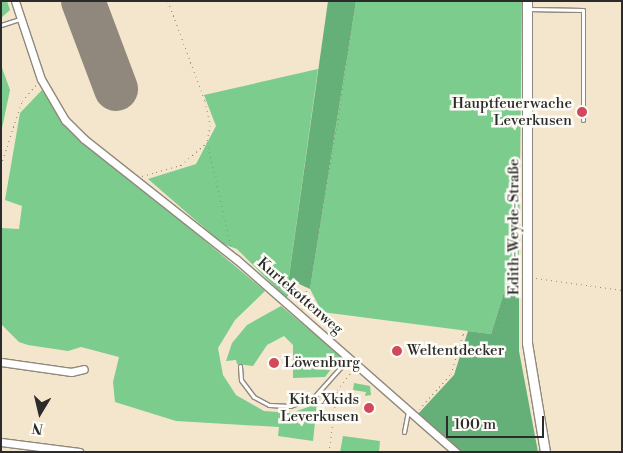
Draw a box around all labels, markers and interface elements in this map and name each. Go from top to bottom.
place label: Hauptfeuerwache Leverkusen [452,94,572,129]
marker: Hauptfeuerwache Leverkusen [576,106,588,118]
street label: Edith-Weyde-Straße [505,159,523,295]
street label: Kurtekottenweg [253,254,347,338]
place label: Weltentdecker [407,342,504,360]
marker: Weltentdecker [391,345,403,357]
place label: Löwenburg [284,354,360,372]
marker: Löwenburg [268,357,280,369]
north arrow [15,388,65,438]
place label: Kita Xkids Leverkusen [281,390,359,425]
marker: Kita Xkids Leverkusen [363,402,375,414]
scale bar [448,406,546,438]
text: 100 m [454,415,496,434]
text: N [31,418,45,438]

